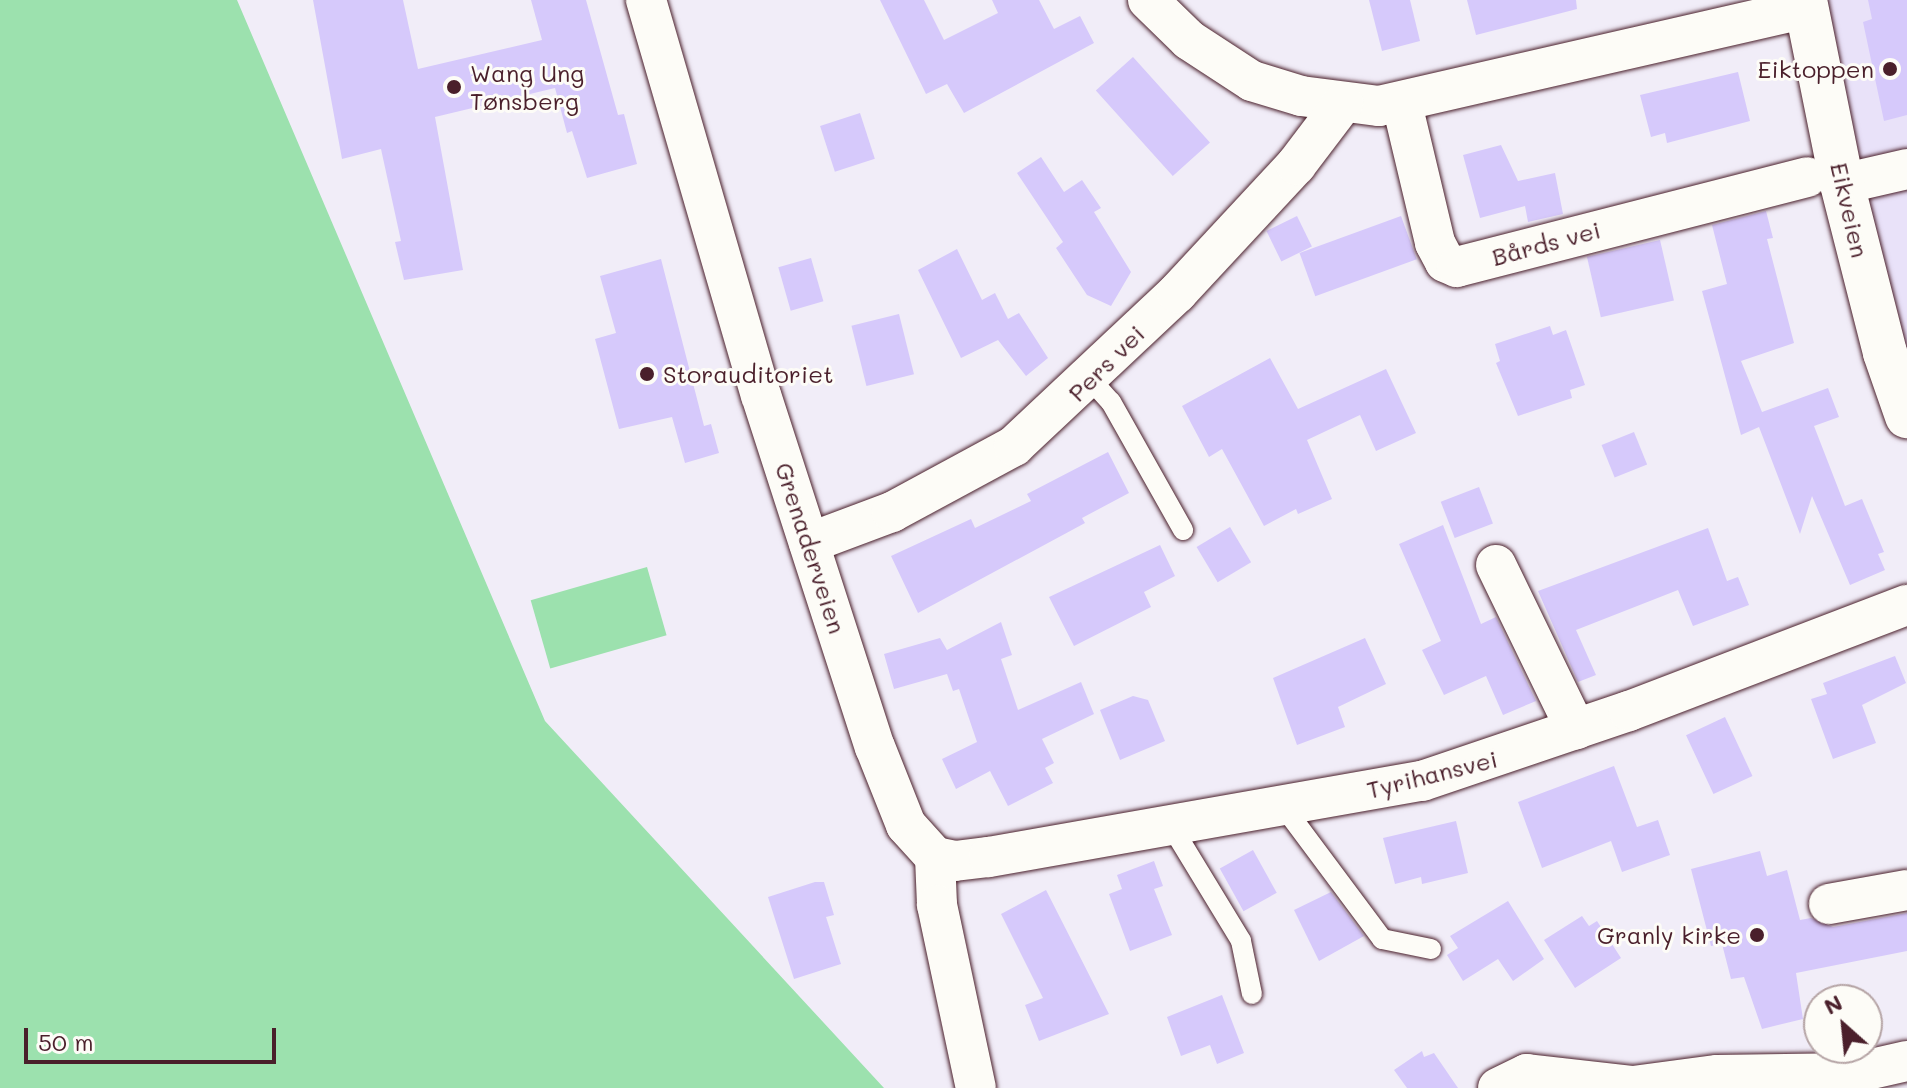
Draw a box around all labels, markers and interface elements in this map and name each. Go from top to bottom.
place label: Eiktoppen [1758,55,1874,83]
place label: Wang Ung Tønsberg [470,59,584,115]
marker: Eiktoppen [1881,60,1899,78]
marker: Wang Ung Tønsberg [445,78,463,96]
street label: Eikveien [1825,160,1875,260]
street label: Bårds vei [1488,215,1604,271]
street label: Pers vei [1062,319,1150,407]
place label: Storauditoriet [663,360,834,388]
marker: Storauditoriet [638,365,656,383]
street label: Grenaderveien [770,459,852,637]
street label: Tyrihansvei [1364,744,1500,804]
place label: Granly kirke [1597,921,1741,949]
marker: Granly kirke [1748,926,1766,944]
north arrow [1803,984,1883,1064]
text: N [1819,987,1847,1021]
scale bar [28,1012,280,1062]
text: 50 m [38,1026,94,1057]

